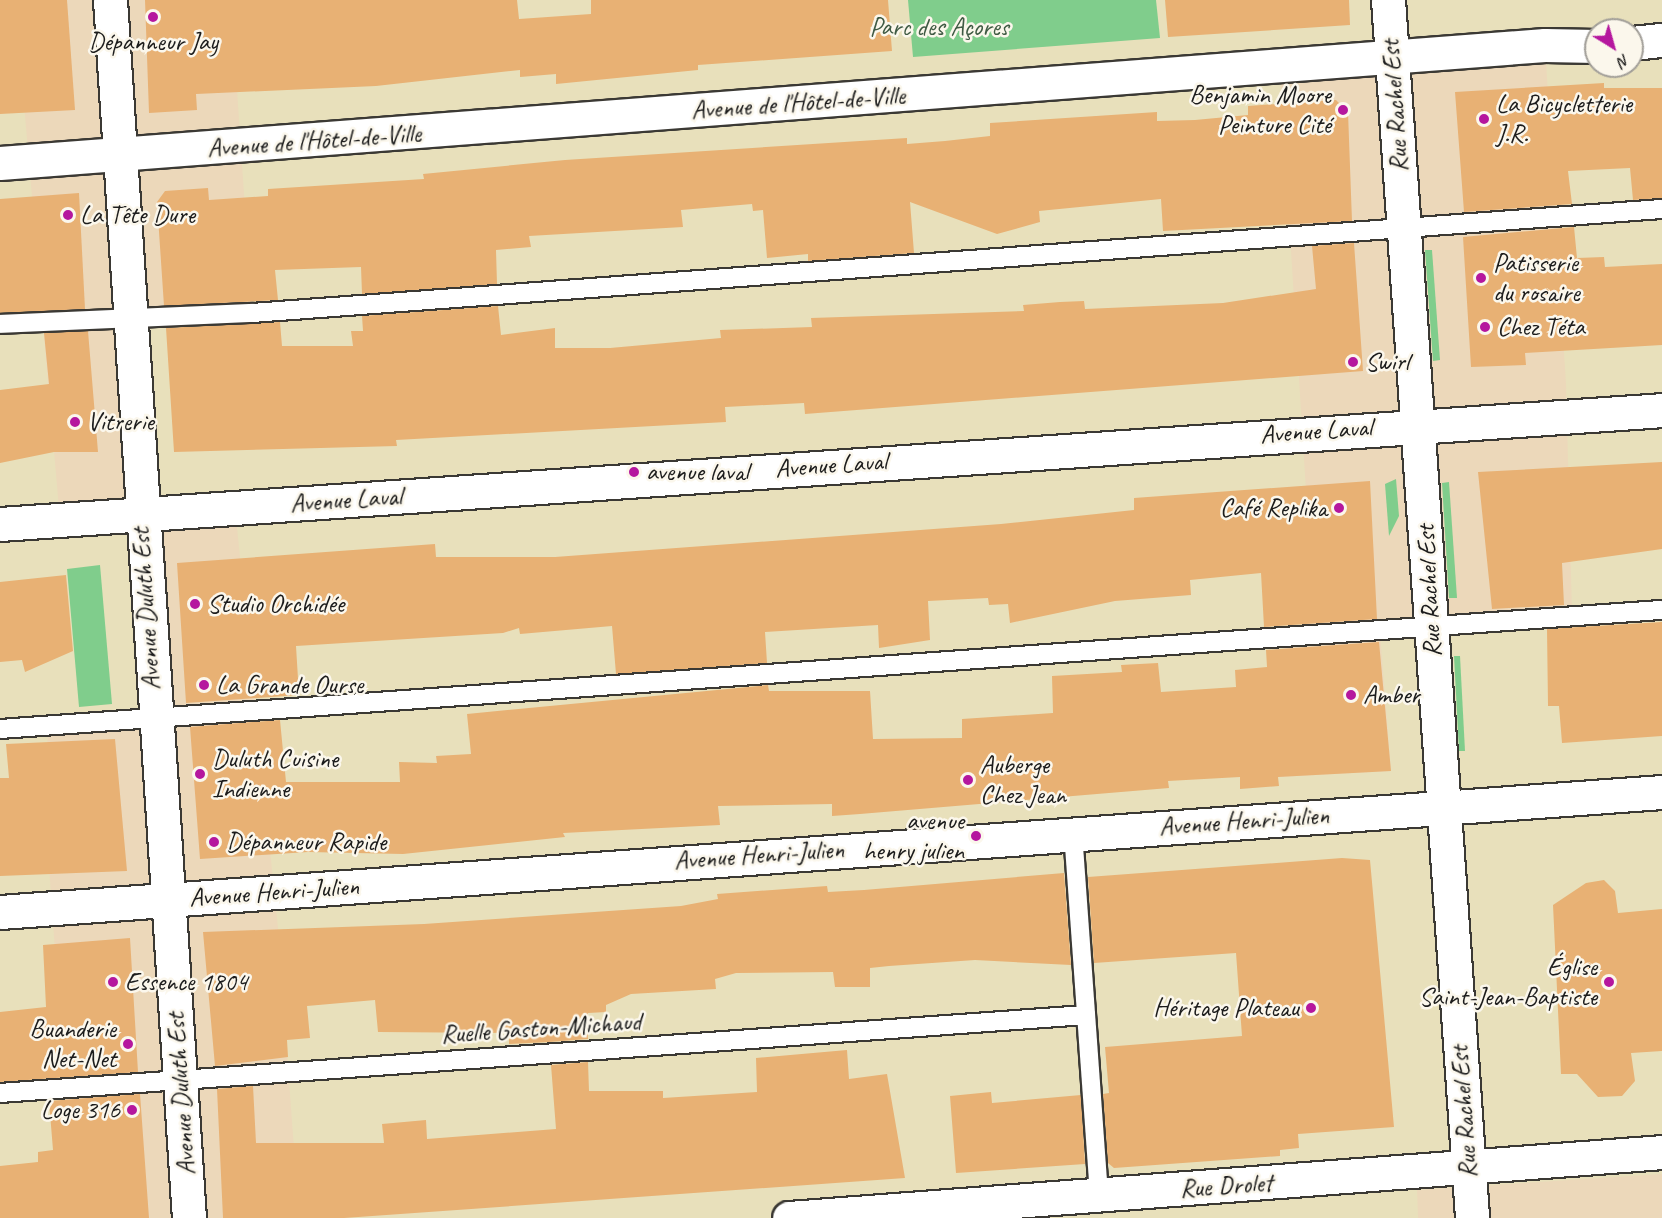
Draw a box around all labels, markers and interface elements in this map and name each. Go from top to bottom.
marker: Dépanneur Jay [146,10,160,24]
park label: Parc des Açores [869,11,1009,43]
north arrow [1584,18,1644,78]
place label: Dépanneur Jay [88,26,218,58]
street label: Rue Rachel Est [1375,38,1415,174]
text: N [1614,50,1634,72]
place label: Benjamin Moore Peinture Cité [1189,79,1331,140]
street label: Avenue de l'Hôtel-de-Ville [690,80,906,126]
place label: La Bicycletterie J.R. [1496,88,1632,150]
marker: Benjamin Moore Peinture Cité [1336,103,1350,117]
marker: La Bicycletterie J.R. [1477,112,1491,126]
street label: Avenue de l'Hôtel-de-Ville [206,118,422,164]
place label: La Tête Dure [80,199,195,231]
marker: La Tête Dure [61,208,75,222]
place label: Patisserie du rosaire [1493,247,1579,308]
marker: Patisserie du rosaire [1474,271,1488,285]
place label: Chez Téta [1497,311,1585,343]
marker: Chez Téta [1478,320,1492,334]
place label: Swirl [1365,346,1409,378]
marker: Swirl [1346,355,1360,369]
place label: Vitrerie [87,406,154,438]
street label: Avenue Laval [1259,412,1373,450]
marker: Vitrerie [68,415,82,429]
street label: Avenue Laval [774,446,888,484]
place label: avenue laval [646,456,749,488]
marker: avenue laval [627,465,641,479]
street label: Avenue Laval [289,481,403,519]
place label: Café Replika [1220,492,1327,524]
marker: Café Replika [1332,501,1346,515]
street label: Rue Rachel Est [1410,523,1448,659]
street label: Avenue Duluth Est [125,527,167,691]
place label: Studio Orchidée [207,588,344,620]
marker: Studio Orchidée [188,597,202,611]
place label: La Grande Ourse [216,669,364,701]
marker: La Grande Ourse [197,678,211,692]
place label: Amber [1363,679,1420,711]
marker: Amber [1344,688,1358,702]
place label: Duluth Cuisine Indienne [212,743,338,804]
place label: Auberge Chez Jean [980,749,1066,810]
marker: Duluth Cuisine Indienne [193,767,207,781]
marker: Auberge Chez Jean [961,773,975,787]
street label: Avenue Henri-Julien [1158,800,1330,842]
place label: avenue henry julien [863,805,964,867]
place label: Dépanneur Rapide [226,826,386,858]
marker: avenue henry julien [969,829,983,843]
street label: Avenue Henri-Julien [673,834,845,876]
marker: Dépanneur Rapide [207,835,221,849]
street label: Avenue Henri-Julien [188,871,360,913]
place label: Église Saint-Jean-Baptiste [1419,951,1597,1012]
place label: Essence 1804 [125,966,247,998]
marker: Essence 1804 [106,975,120,989]
marker: Église Saint-Jean-Baptiste [1602,975,1616,989]
place label: Héritage Plateau [1153,992,1299,1024]
marker: Héritage Plateau [1304,1001,1318,1015]
street label: Ruelle Gaston-Michaud [440,1005,642,1051]
street label: Avenue Duluth Est [160,1012,202,1176]
place label: Buanderie Net-Net [29,1013,116,1074]
marker: Buanderie Net-Net [121,1037,135,1051]
street label: Rue Rachel Est [1444,1044,1484,1180]
place label: Loge 316 [41,1094,120,1126]
marker: Loge 316 [125,1103,139,1117]
street label: Rue Drolet [1179,1167,1273,1205]

